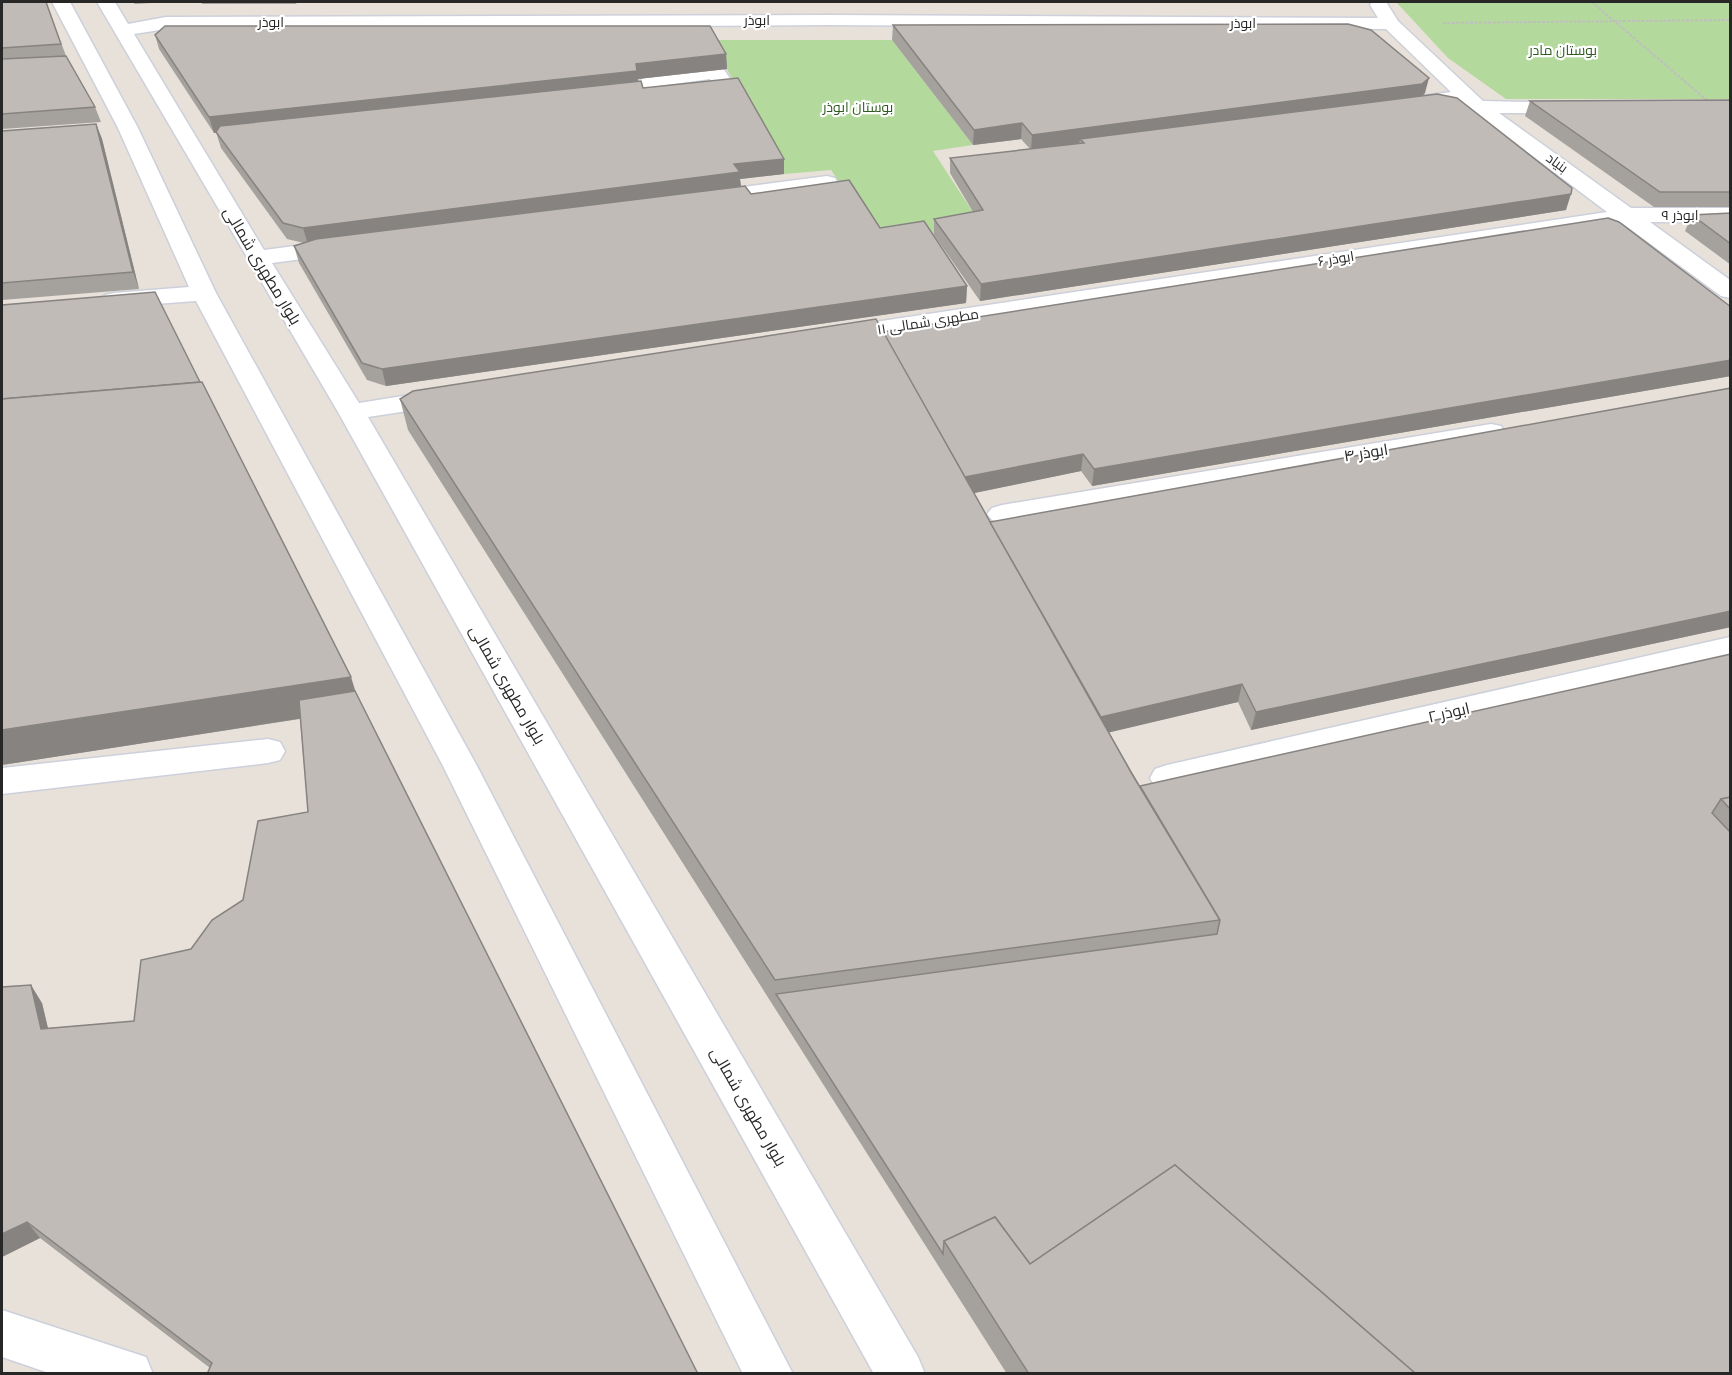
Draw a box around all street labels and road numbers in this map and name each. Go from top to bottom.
street label: ابوذر [743,12,770,29]
street label: ابوذر [257,14,284,31]
street label: ابوذر [1229,15,1256,32]
street label: بنیاد [1543,149,1571,177]
street label: بلوار مطهری شمالی [219,203,305,329]
street label: ابوذر ۹ [1662,207,1698,224]
street label: ابوذر ۶ [1317,248,1355,270]
street label: مطهری شمالی ۱۱ [876,306,980,338]
street label: ابوذر ۴ [1342,440,1390,466]
street label: بلوار مطهری شمالی [465,622,549,748]
street label: ابوذر ۲ [1426,698,1472,728]
street label: بلوار مطهری شمالی [706,1044,790,1170]

